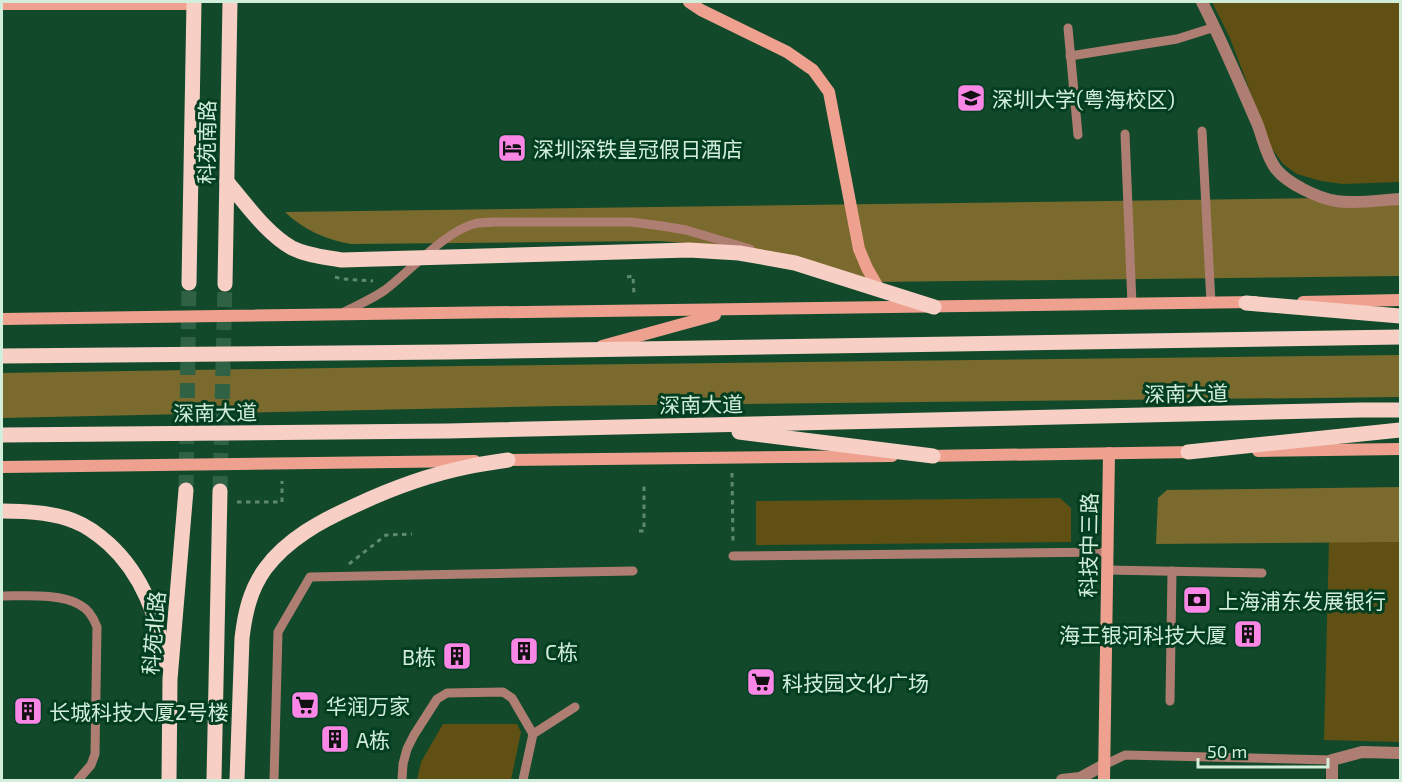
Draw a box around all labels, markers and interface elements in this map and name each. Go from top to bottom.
school or university icon: 深圳大学(粤海校区) [955,82,987,114]
place label: 深圳大学(粤海校区) [992,86,1175,111]
street label: 科苑南路 [193,100,219,184]
hotel icon: 深圳深铁皇冠假日酒店 [496,132,528,164]
place label: 深圳深铁皇冠假日酒店 [533,136,743,161]
street label: 深南大道 [1144,380,1228,406]
street label: 深南大道 [659,391,743,417]
street label: 深南大道 [173,399,257,425]
street label: 科技中三路 [1075,492,1101,598]
bank icon: 上海浦东发展银行 [1181,584,1213,616]
place label: 上海浦东发展银行 [1218,588,1386,613]
street label: 科苑北路 [137,590,169,676]
building icon: 海王银河科技大厦 [1232,618,1264,650]
place label: 海王银河科技大厦 [1059,622,1227,647]
building icon: C栋 [508,635,540,667]
place label: C栋 [545,639,578,664]
building icon: B栋 [441,640,473,672]
place label: B栋 [402,644,436,669]
supermarket icon: 科技园文化广场 [745,666,777,698]
place label: 科技园文化广场 [782,670,929,695]
supermarket icon: 华润万家 [289,689,321,721]
place label: 华润万家 [326,693,410,718]
building icon: 长城科技大厦2号楼 [12,695,44,727]
place label: 长城科技大厦2号楼 [49,699,229,724]
building icon: A栋 [319,723,351,755]
place label: A栋 [356,727,390,752]
scale bar [1198,731,1328,769]
text: 50 m [1207,740,1247,762]

